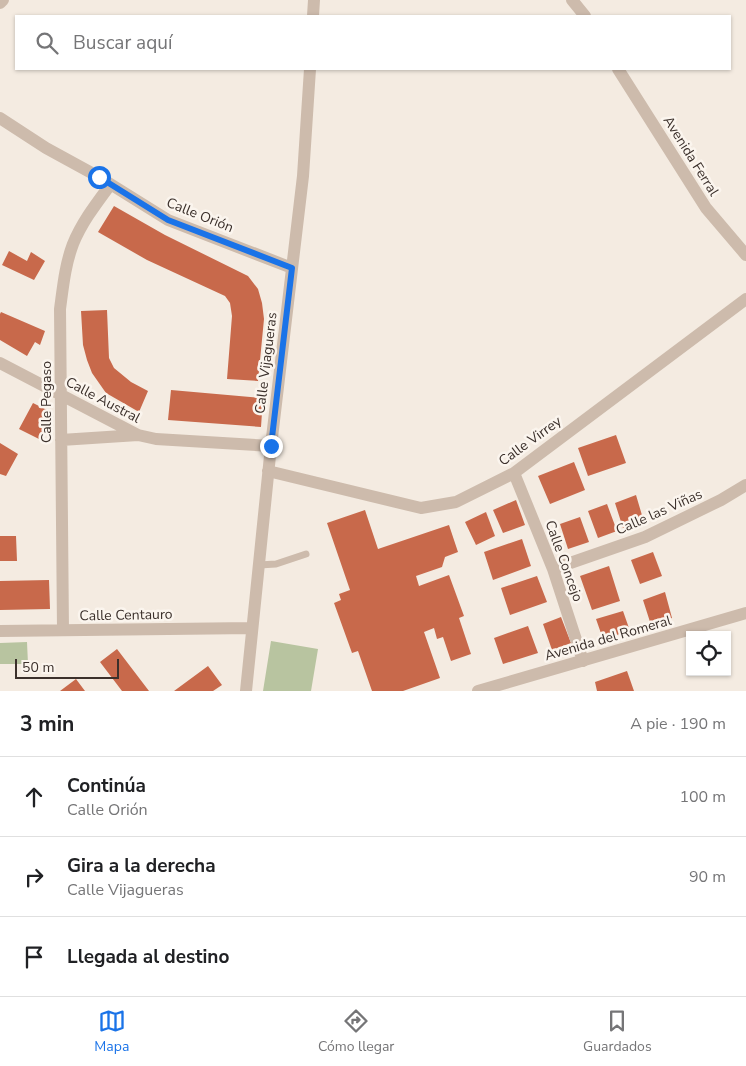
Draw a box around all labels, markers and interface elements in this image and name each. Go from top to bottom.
search box [15,15,731,70]
icon: search [33,29,61,57]
text: Buscar aquí [73,30,172,56]
street label: Avenida Ferral [659,112,724,200]
route start [88,166,111,189]
street label: Calle Orión [164,193,236,237]
street label: Calle Vijagueras [250,311,282,415]
street label: Calle Pegaso [37,361,56,443]
street label: Calle Austral [62,372,144,428]
street label: Calle Virrey [495,411,566,470]
route end [260,435,283,458]
street label: Calle las Viñas [613,484,705,540]
street label: Calle Concejo [540,518,588,605]
street label: Calle Centauro [79,605,173,625]
street label: Avenida del Romeral [542,611,674,665]
map controls [686,631,731,676]
button: locate [686,631,731,676]
scale bar [15,656,119,679]
text: 50 m [22,658,54,677]
text: 3 min [20,710,74,738]
text: A pie · 190 m [630,713,726,735]
text: Continúa [67,773,146,799]
icon: ahead [20,783,48,811]
text: 100 m [679,786,726,808]
text: Calle Orión [67,799,148,821]
text: Gira a la derecha [67,853,216,879]
icon: right [20,863,48,891]
text: 90 m [689,866,726,888]
text: Calle Vijagueras [67,879,184,901]
icon: arrive [20,943,48,971]
text: Llegada al destino [67,944,229,970]
tab: Mapa [94,1007,129,1056]
tab: Cómo llegar [318,1007,394,1056]
tab: Guardados [583,1007,652,1056]

